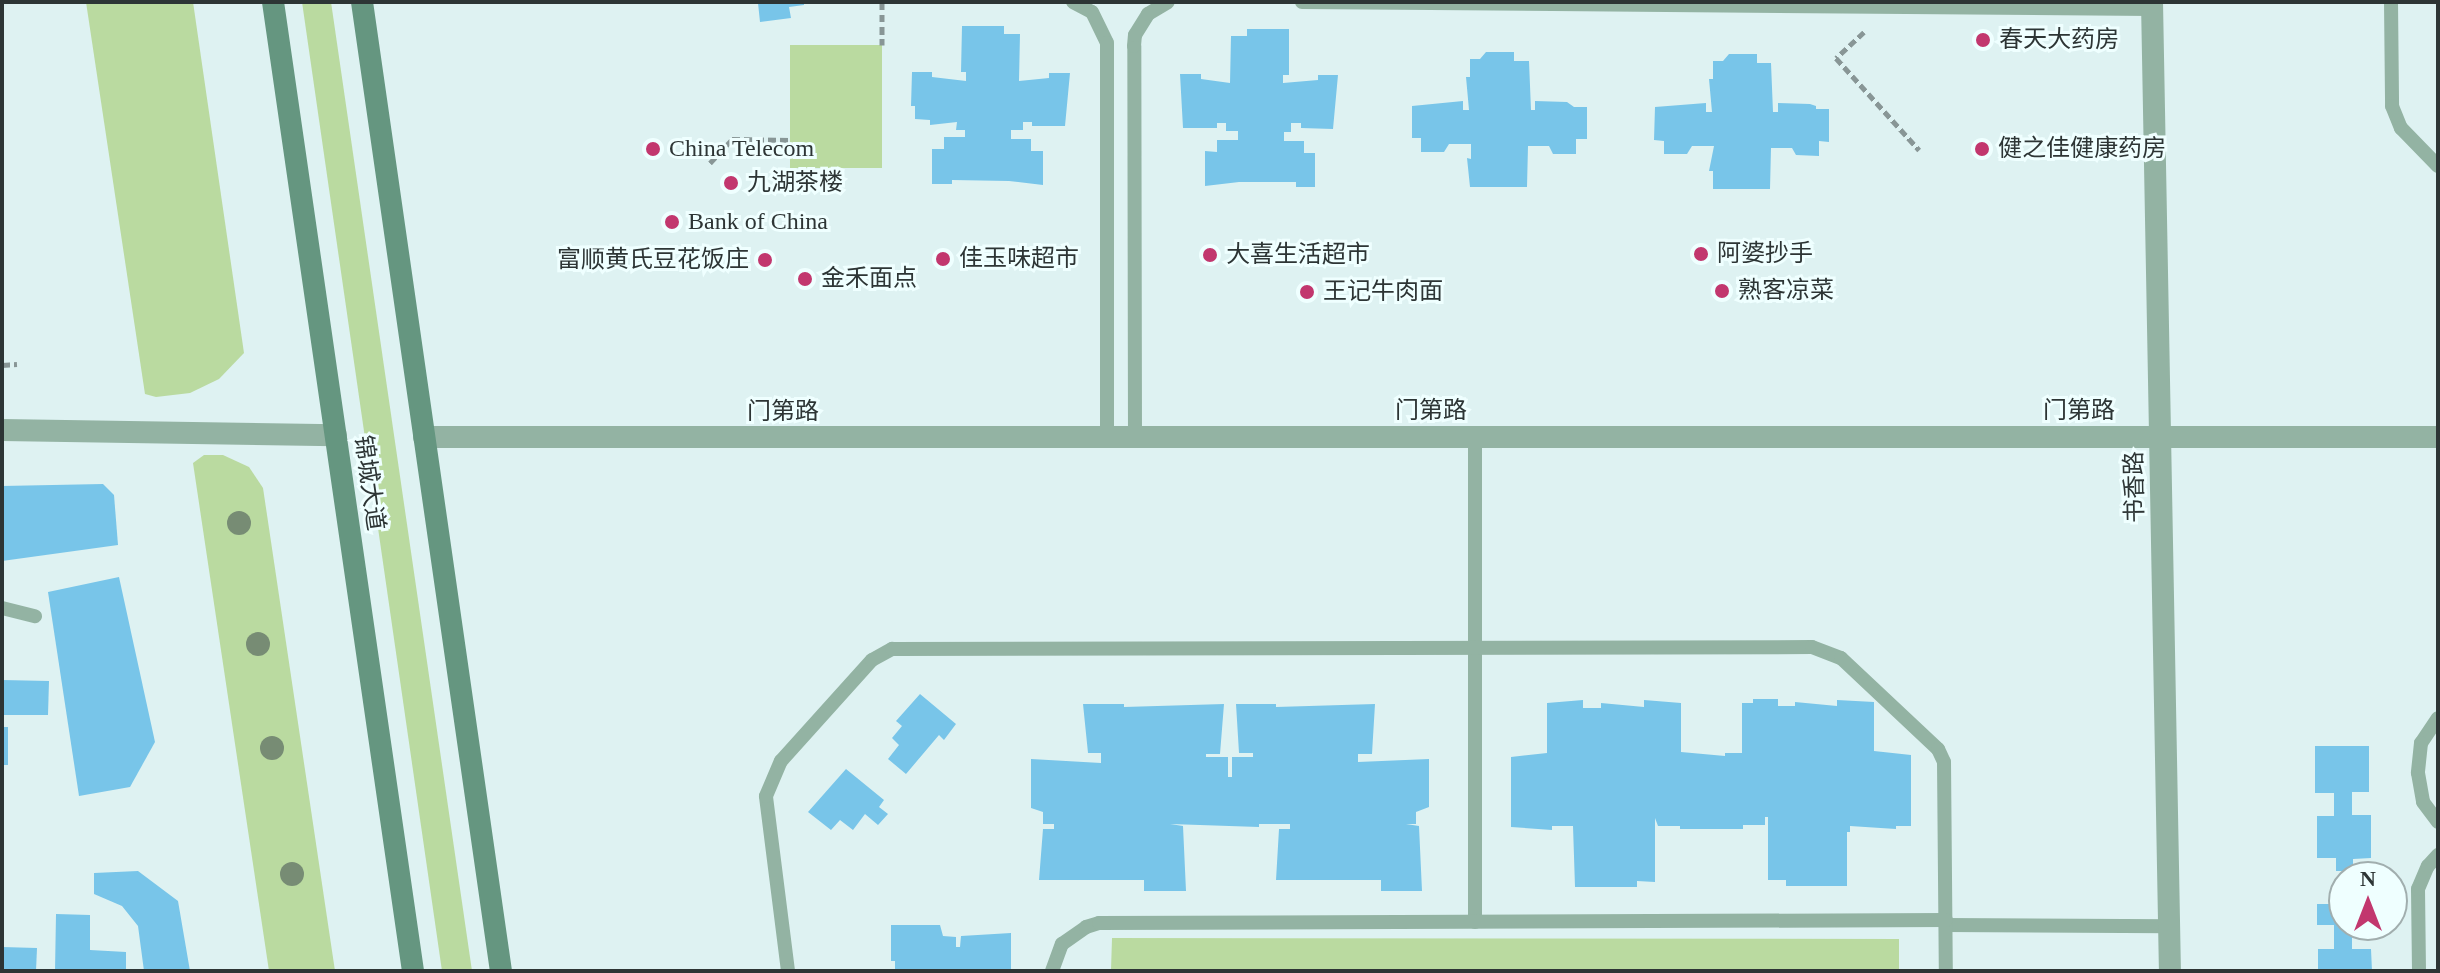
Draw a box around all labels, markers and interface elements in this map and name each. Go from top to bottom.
place label: 春天大药房 [1999,26,2119,54]
marker: 春天大药房 [1974,31,1992,49]
place label: China Telecom [669,135,815,163]
place label: 健之佳健康药房 [1998,135,2166,163]
marker: China Telecom [644,140,662,158]
marker: 健之佳健康药房 [1973,140,1991,158]
place label: 九湖茶楼 [747,169,843,197]
marker: 九湖茶楼 [722,174,740,192]
place label: Bank of China [688,208,828,236]
marker: Bank of China [663,213,681,231]
place label: 阿婆抄手 [1717,240,1813,268]
place label: 大喜生活超市 [1226,241,1370,269]
place label: 佳玉味超市 [959,245,1079,273]
marker: 阿婆抄手 [1692,245,1710,263]
place label: 富顺黄氏豆花饭庄 [557,246,749,274]
marker: 大喜生活超市 [1201,246,1219,264]
marker: 佳玉味超市 [934,250,952,268]
marker: 富顺黄氏豆花饭庄 [756,251,774,269]
place label: 金禾面点 [821,265,917,293]
marker: 金禾面点 [796,270,814,288]
place label: 熟客凉菜 [1738,277,1834,305]
place label: 王记牛肉面 [1323,278,1443,306]
marker: 熟客凉菜 [1713,282,1731,300]
marker: 王记牛肉面 [1298,283,1316,301]
street label: 门第路 [1395,397,1467,425]
street label: 门第路 [2043,397,2115,425]
street label: 门第路 [747,398,819,426]
street label: 锦城大道 [348,433,390,533]
street label: 书香路 [2120,451,2150,523]
north arrow [2328,861,2408,941]
text: N [2360,866,2376,891]

